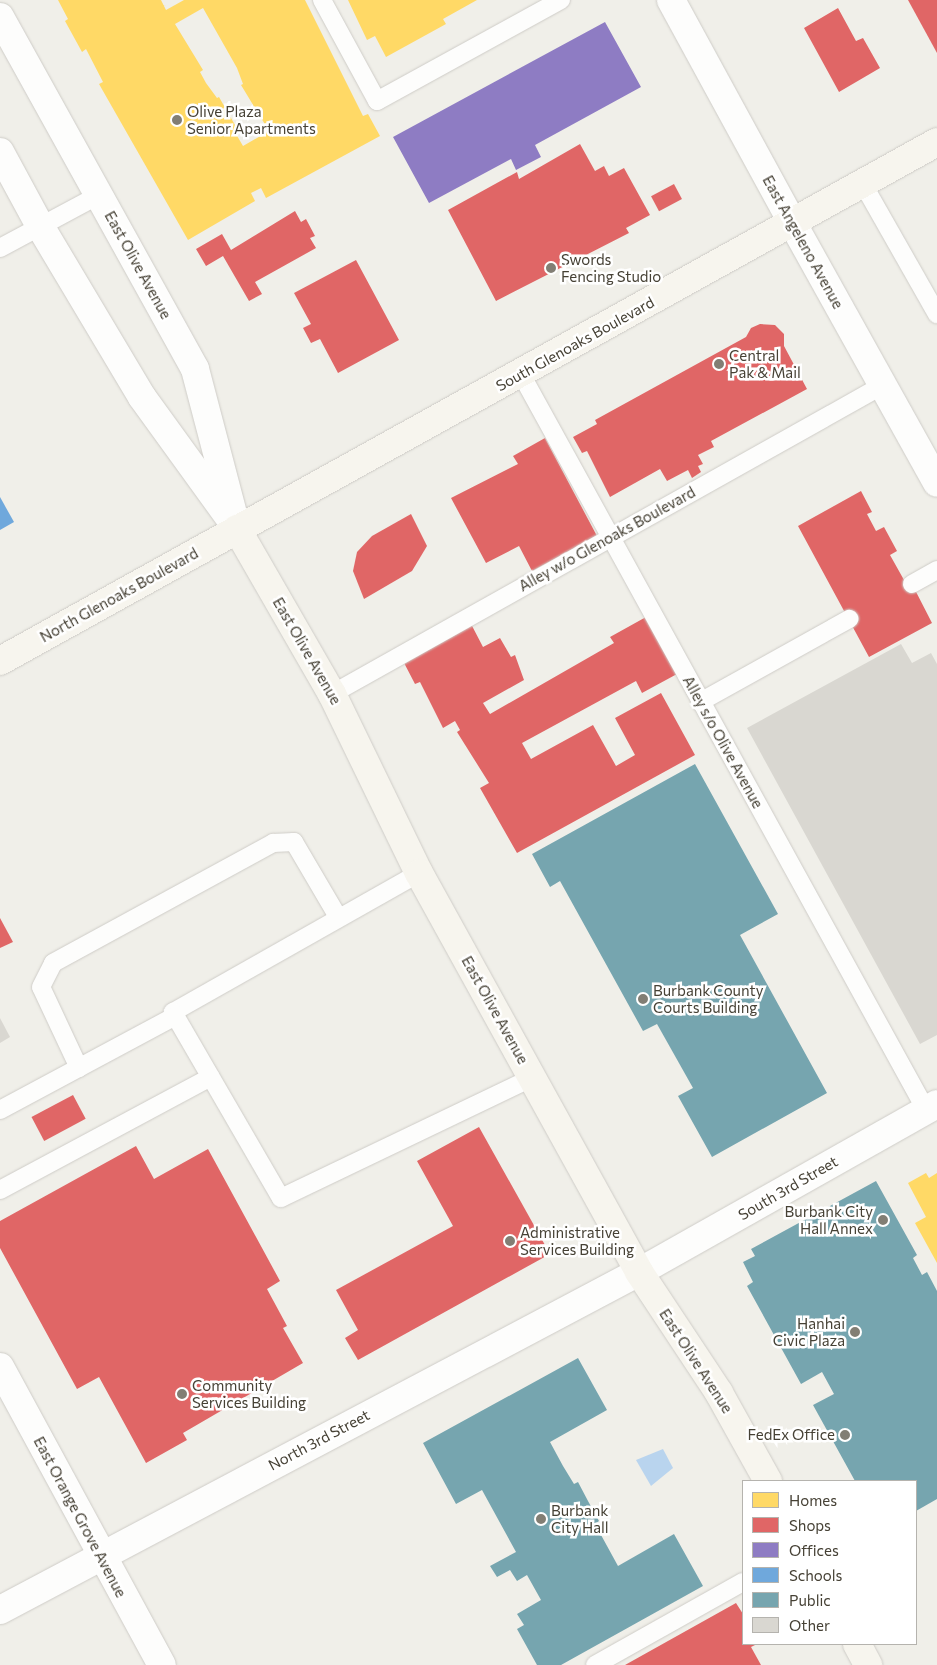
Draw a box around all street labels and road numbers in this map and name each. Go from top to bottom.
street label: East Angeleno Avenue [759,172,847,312]
street label: East Olive Avenue [101,208,175,322]
street label: South Glenoaks Boulevard [493,293,657,395]
street label: Alley w/o Glenoaks Boulevard [515,483,699,595]
street label: North Glenoaks Boulevard [37,544,201,646]
street label: East Olive Avenue [269,594,345,708]
street label: Alley s/o Olive Avenue [679,673,767,811]
street label: East Olive Avenue [458,953,532,1067]
street label: South 3rd Street [735,1152,841,1224]
street label: East Olive Avenue [656,1305,736,1417]
street label: North 3rd Street [265,1406,373,1474]
street label: East Orange Grove Avenue [30,1434,130,1600]

